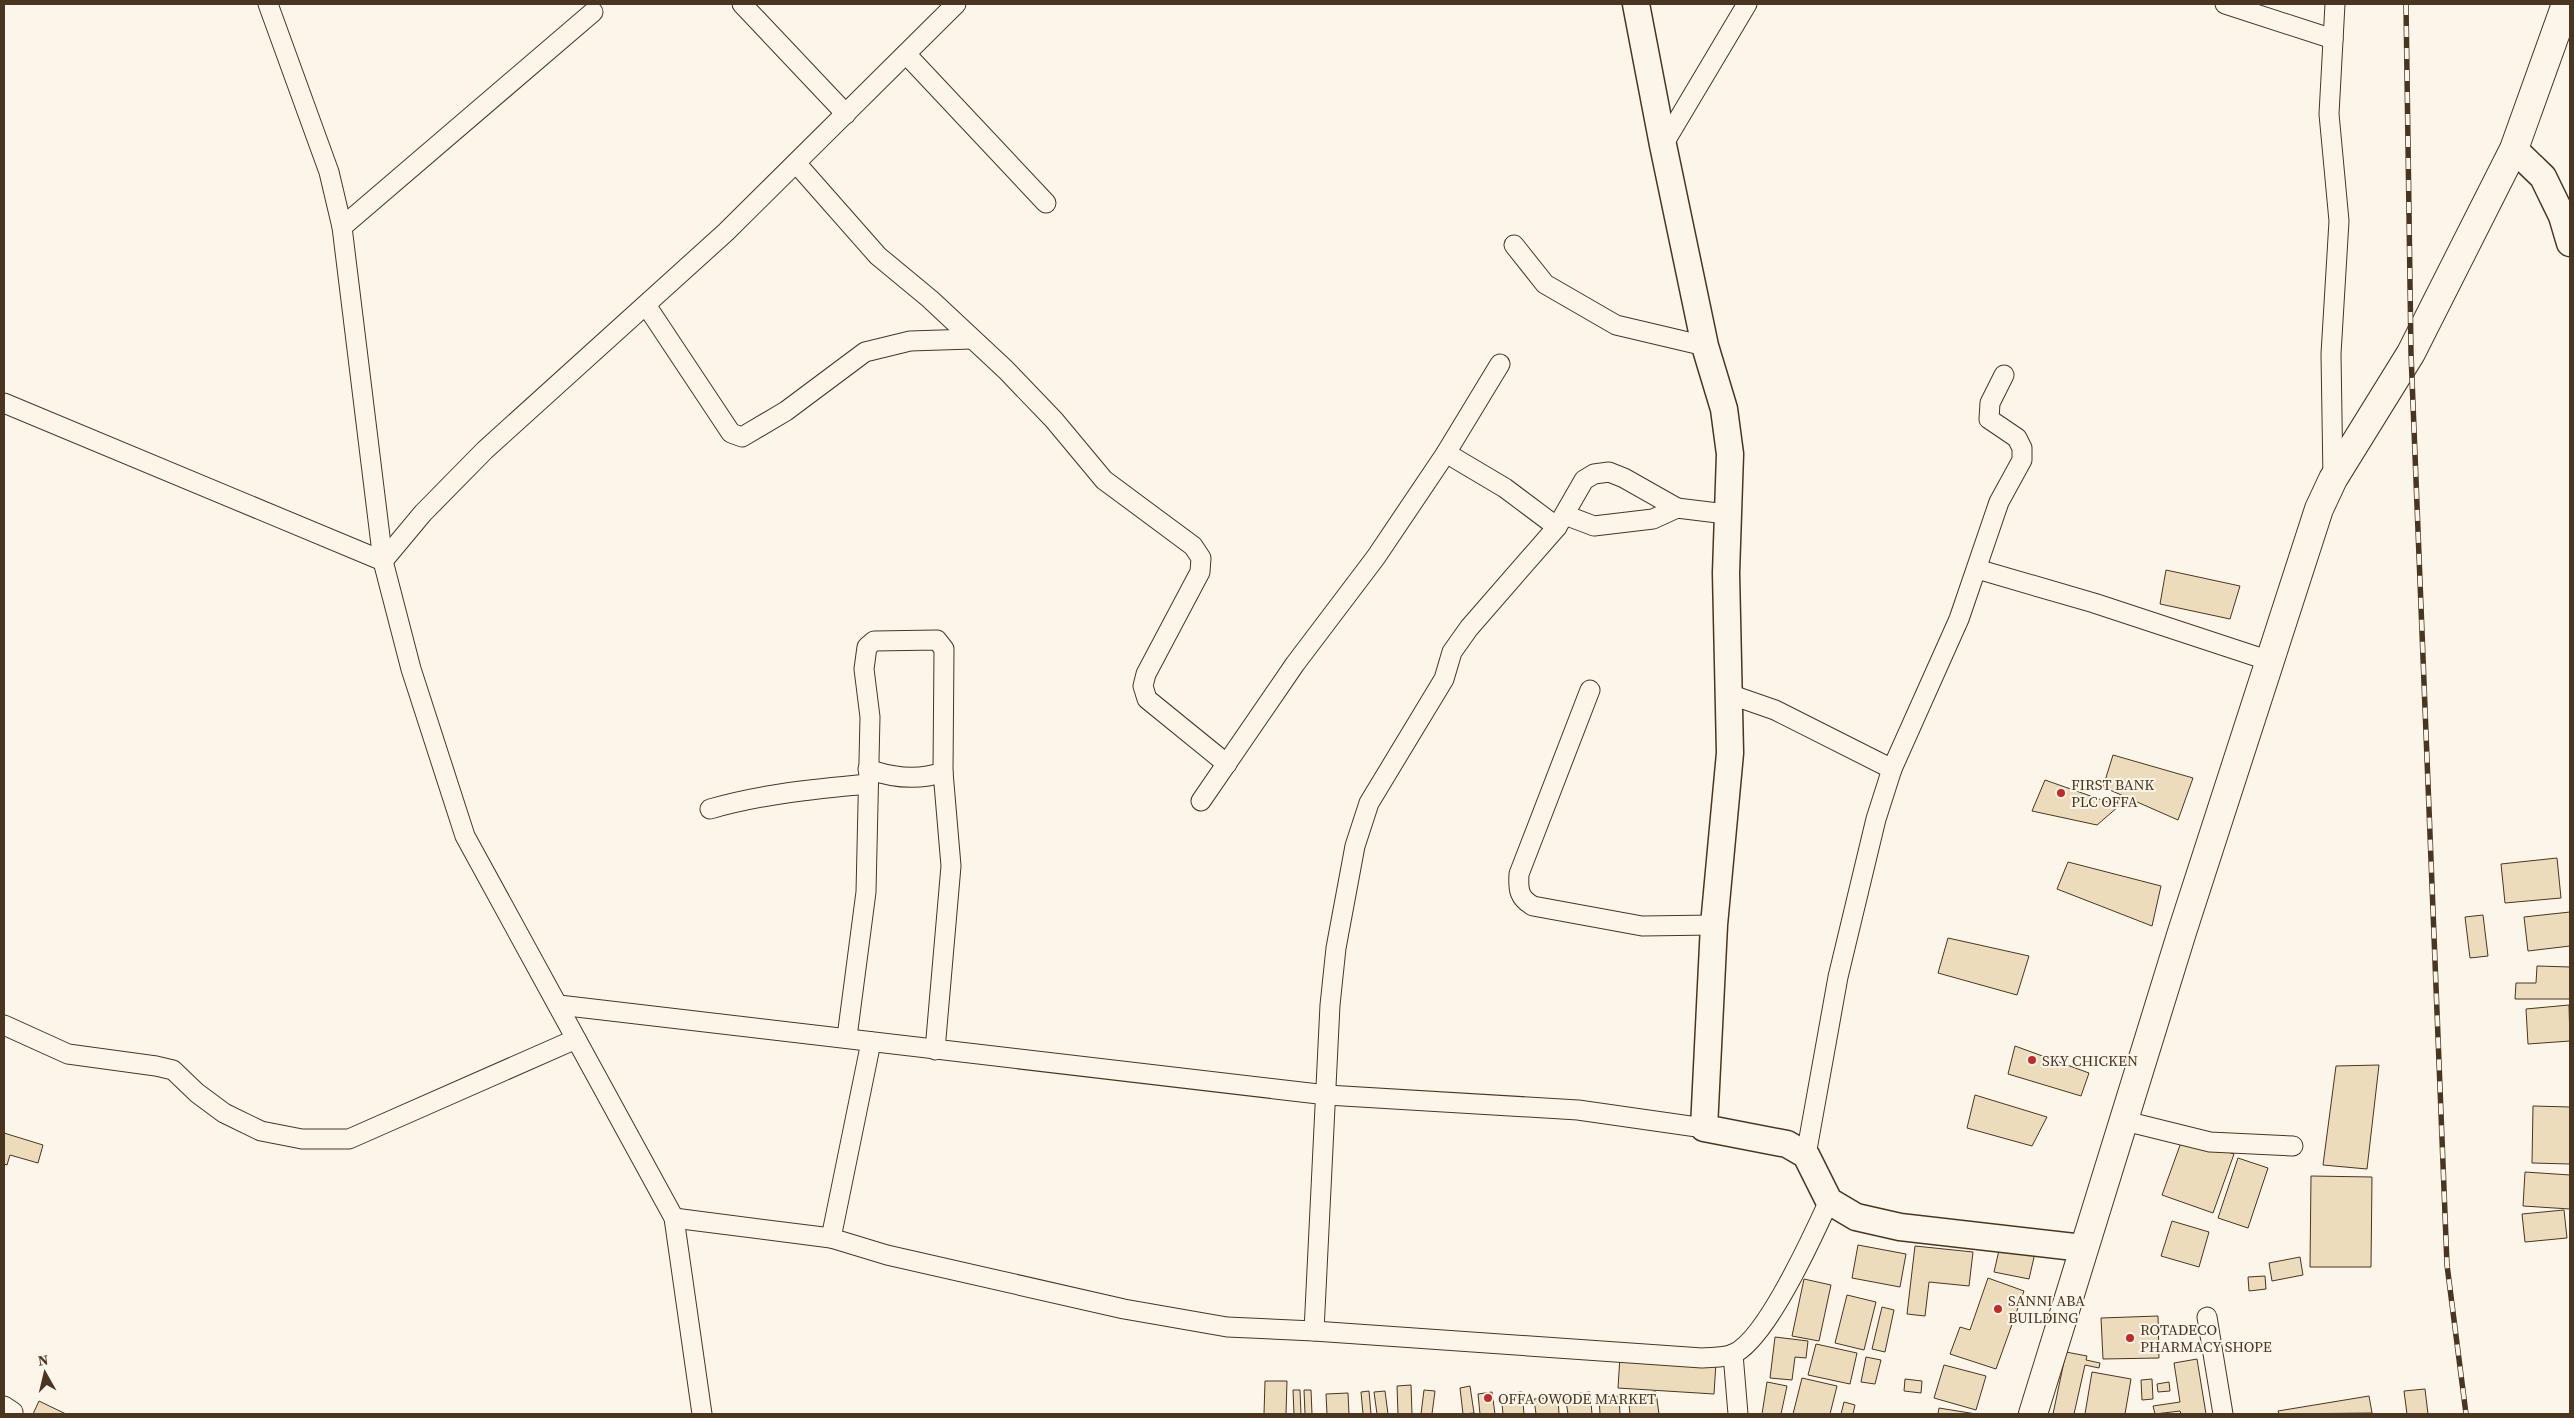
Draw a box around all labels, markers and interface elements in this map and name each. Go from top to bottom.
place label: FIRST BANK PLC OFFA [2071,774,2154,812]
marker: FIRST BANK PLC OFFA [2055,787,2067,799]
place label: SKY CHICKEN [2042,1050,2138,1071]
marker: SKY CHICKEN [2026,1054,2038,1066]
place label: SANNI ABA BUILDING [2008,1290,2085,1328]
marker: SANNI ABA BUILDING [1992,1303,2004,1315]
place label: ROTADECO PHARMACY SHOPE [2140,1319,2272,1357]
marker: ROTADECO PHARMACY SHOPE [2124,1332,2136,1344]
north arrow [20,1348,70,1398]
text: N [37,1350,50,1371]
place label: OFFA OWODE MARKET [1498,1388,1656,1409]
marker: OFFA OWODE MARKET [1482,1392,1494,1404]

